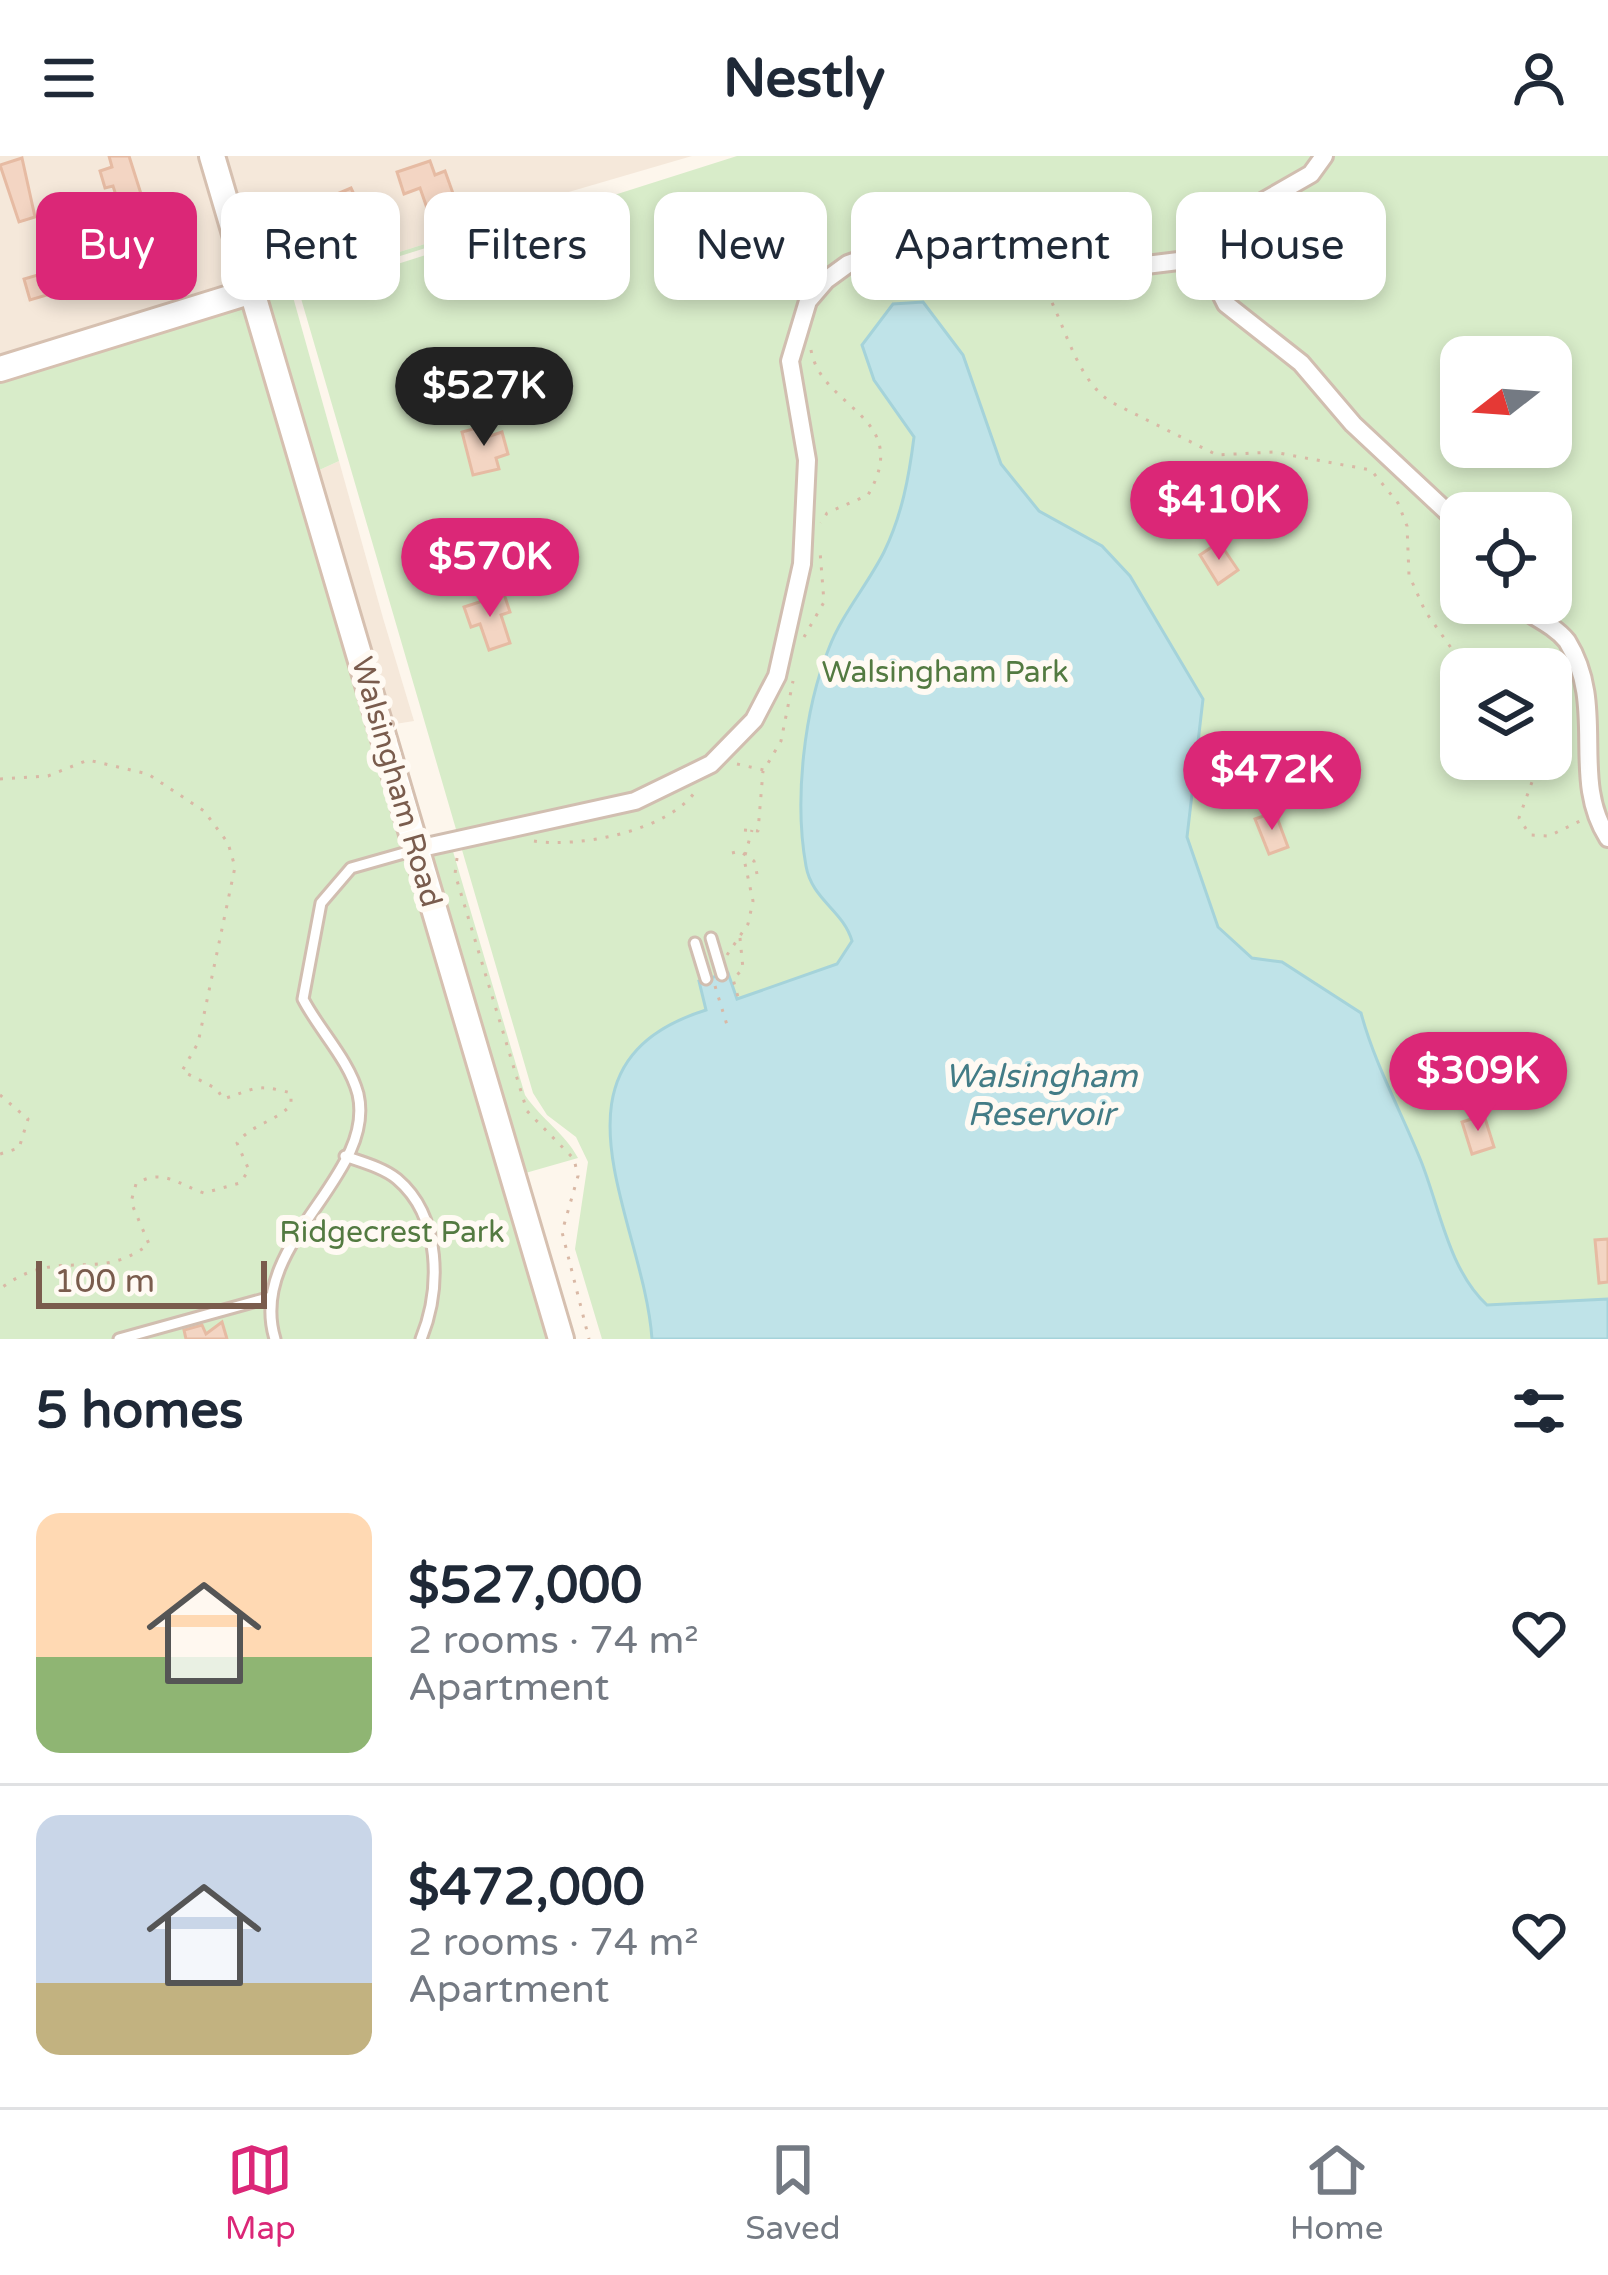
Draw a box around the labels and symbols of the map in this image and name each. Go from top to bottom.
north arrow [1440,336,1572,468]
pin: $527K [400,347,568,449]
pin: $410K [1135,461,1303,563]
pin: $570K [406,518,574,620]
street label: Walsingham Road [343,653,450,911]
park label: Walsingham Park [821,654,1069,691]
pin: $472K [1188,731,1356,833]
pin: $309K [1394,1032,1562,1134]
water label: Walsingham Reservoir [945,1057,1138,1134]
park label: Ridgecrest Park [279,1214,505,1251]
scale bar [36,1255,267,1308]

